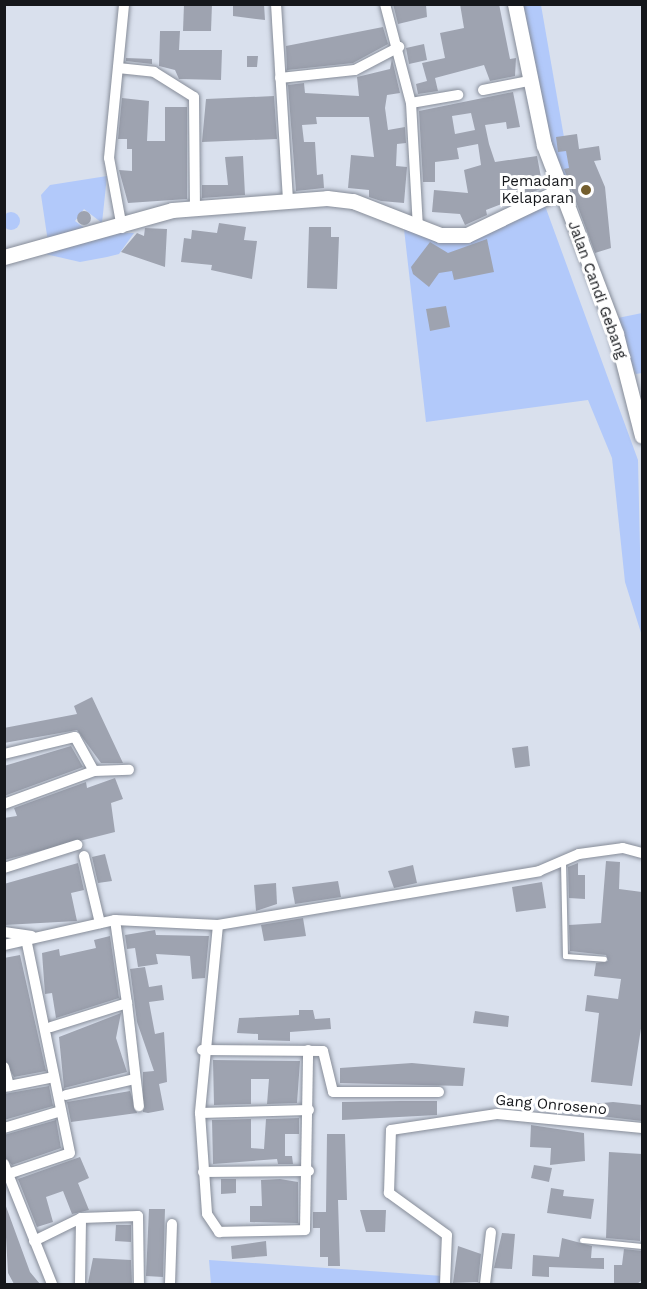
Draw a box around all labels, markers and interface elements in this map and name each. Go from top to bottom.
place label: Pemadam Kelaparan [501,172,574,207]
marker: Pemadam Kelaparan [579,183,593,197]
street label: Jalan Candi Gebang [564,219,630,361]
street label: Gang Onroseno [494,1091,608,1119]

